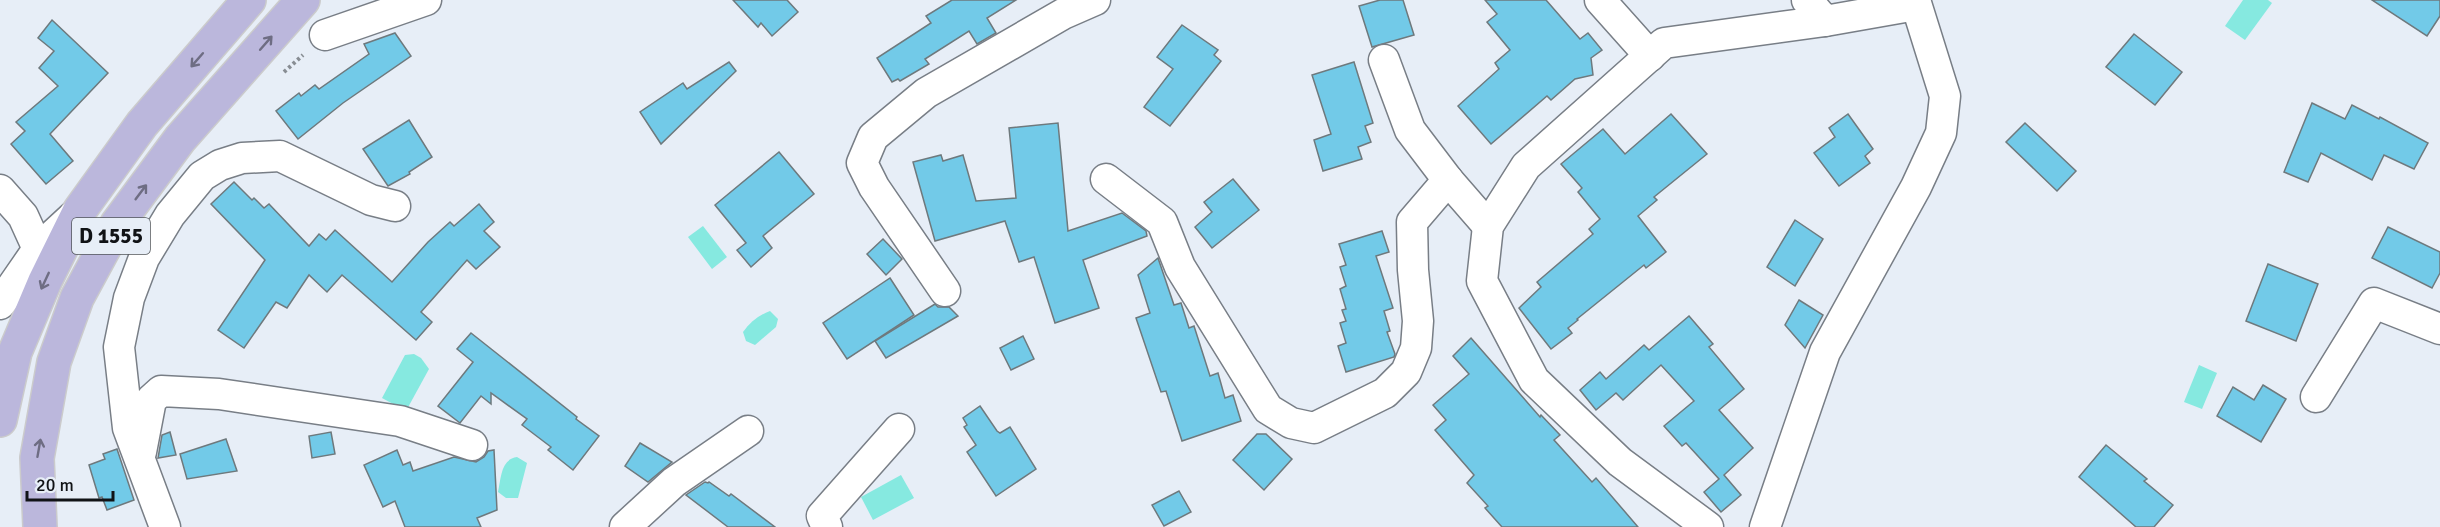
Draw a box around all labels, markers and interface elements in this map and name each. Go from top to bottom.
one-way arrow [259,36,273,51]
one-way arrow [190,52,203,68]
one-way arrow [135,185,147,201]
road number: D 1555 [72,218,150,254]
one-way arrow [38,272,50,290]
one-way arrow [34,438,45,458]
scale bar [27,464,112,502]
text: 20 m [36,474,74,496]

